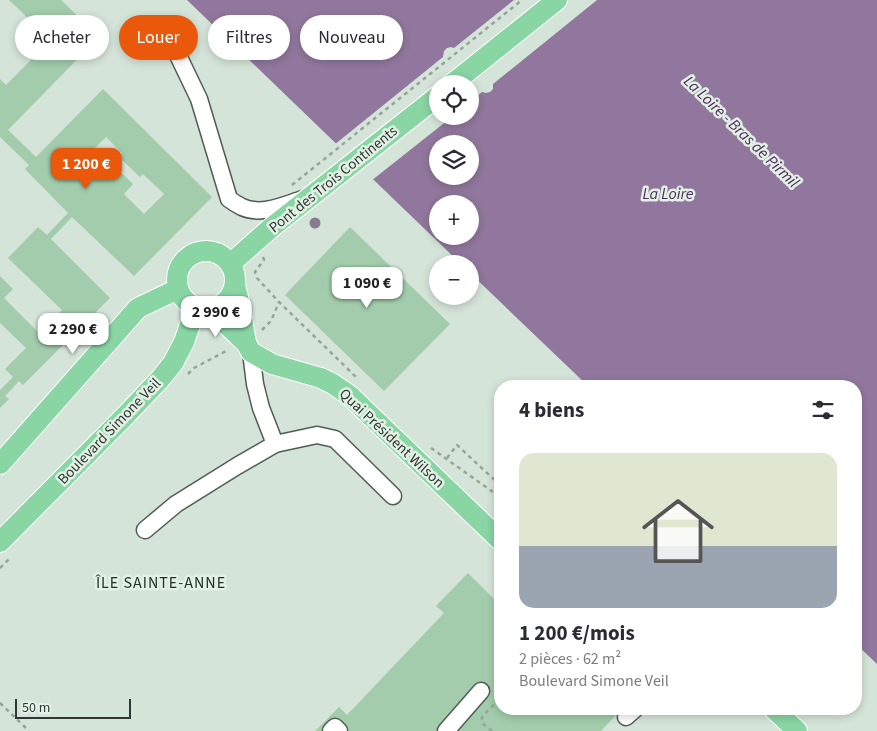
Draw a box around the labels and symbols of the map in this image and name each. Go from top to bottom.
water label: La Loire - Bras de Pirmil [679,71,804,193]
street label: Pont des Trois Continents [265,121,402,238]
pin: 1 200 € [40,148,132,190]
water label: La Loire [642,183,694,205]
pin: 1 090 € [321,266,413,309]
pin: 2 990 € [170,296,262,338]
pin: 2 290 € [27,312,119,355]
street label: Boulevard Simone Veil [53,373,166,489]
street label: Quai Président Wilson [334,384,449,493]
district label: ÎLE SAINTE-ANNE [95,572,226,594]
scale bar [15,696,131,719]

